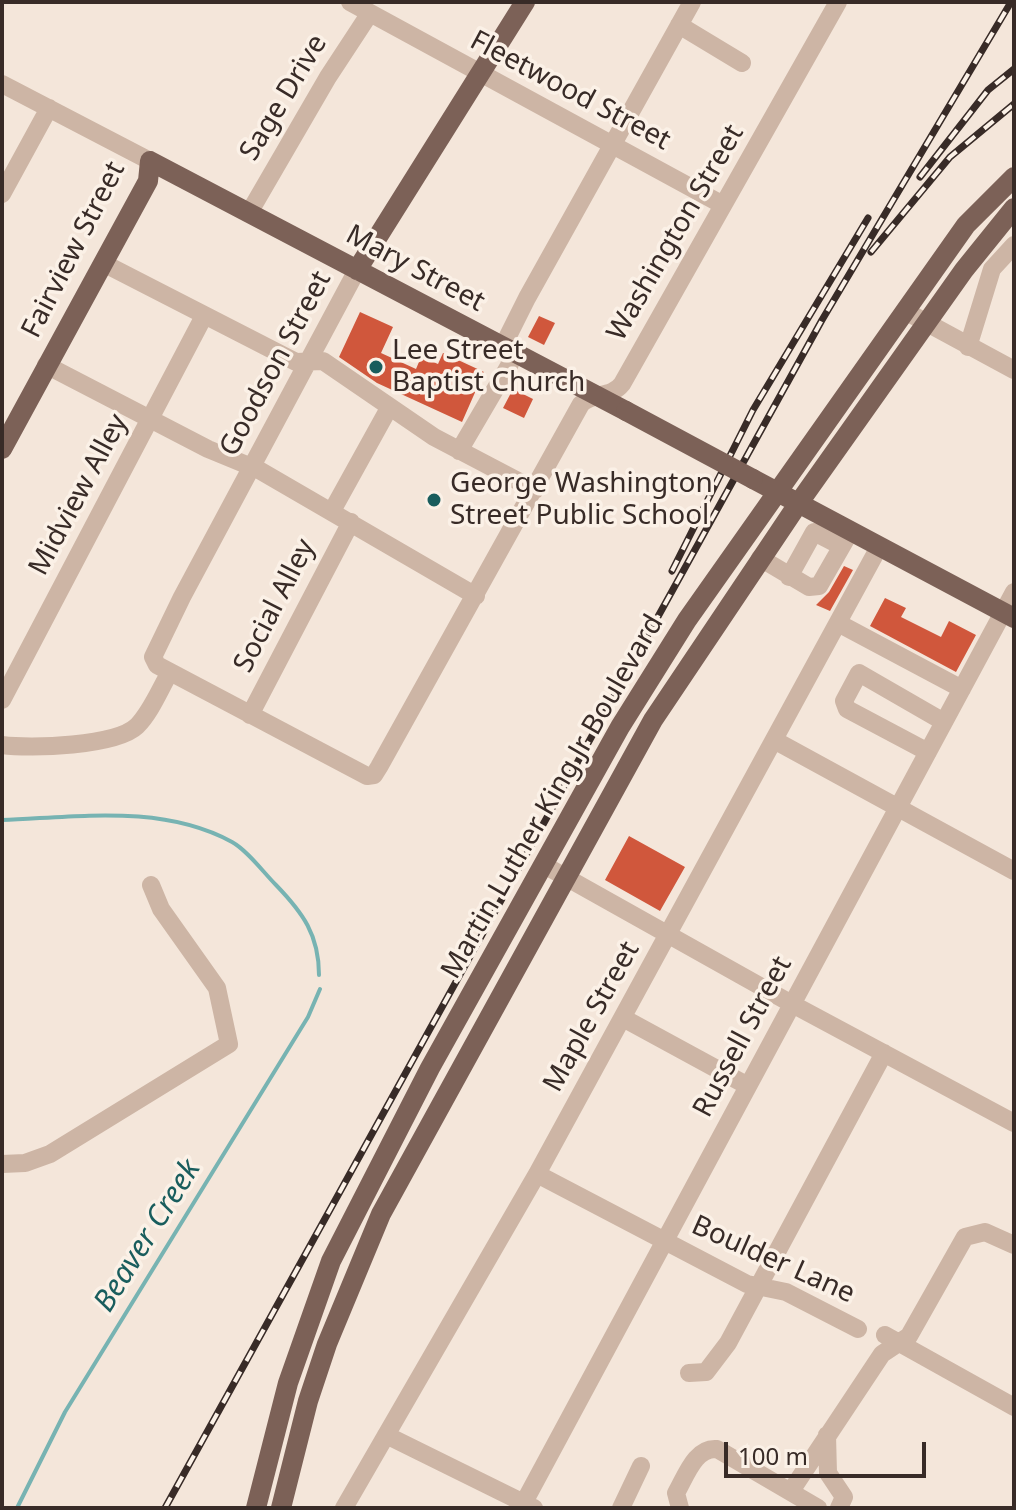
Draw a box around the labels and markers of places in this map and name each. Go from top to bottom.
place label: Lee Street Baptist Church [392,334,585,400]
marker: Lee Street Baptist Church [367,358,385,376]
place label: George Washington Street Public School [450,467,713,533]
marker: George Washington Street Public School [425,491,443,509]

